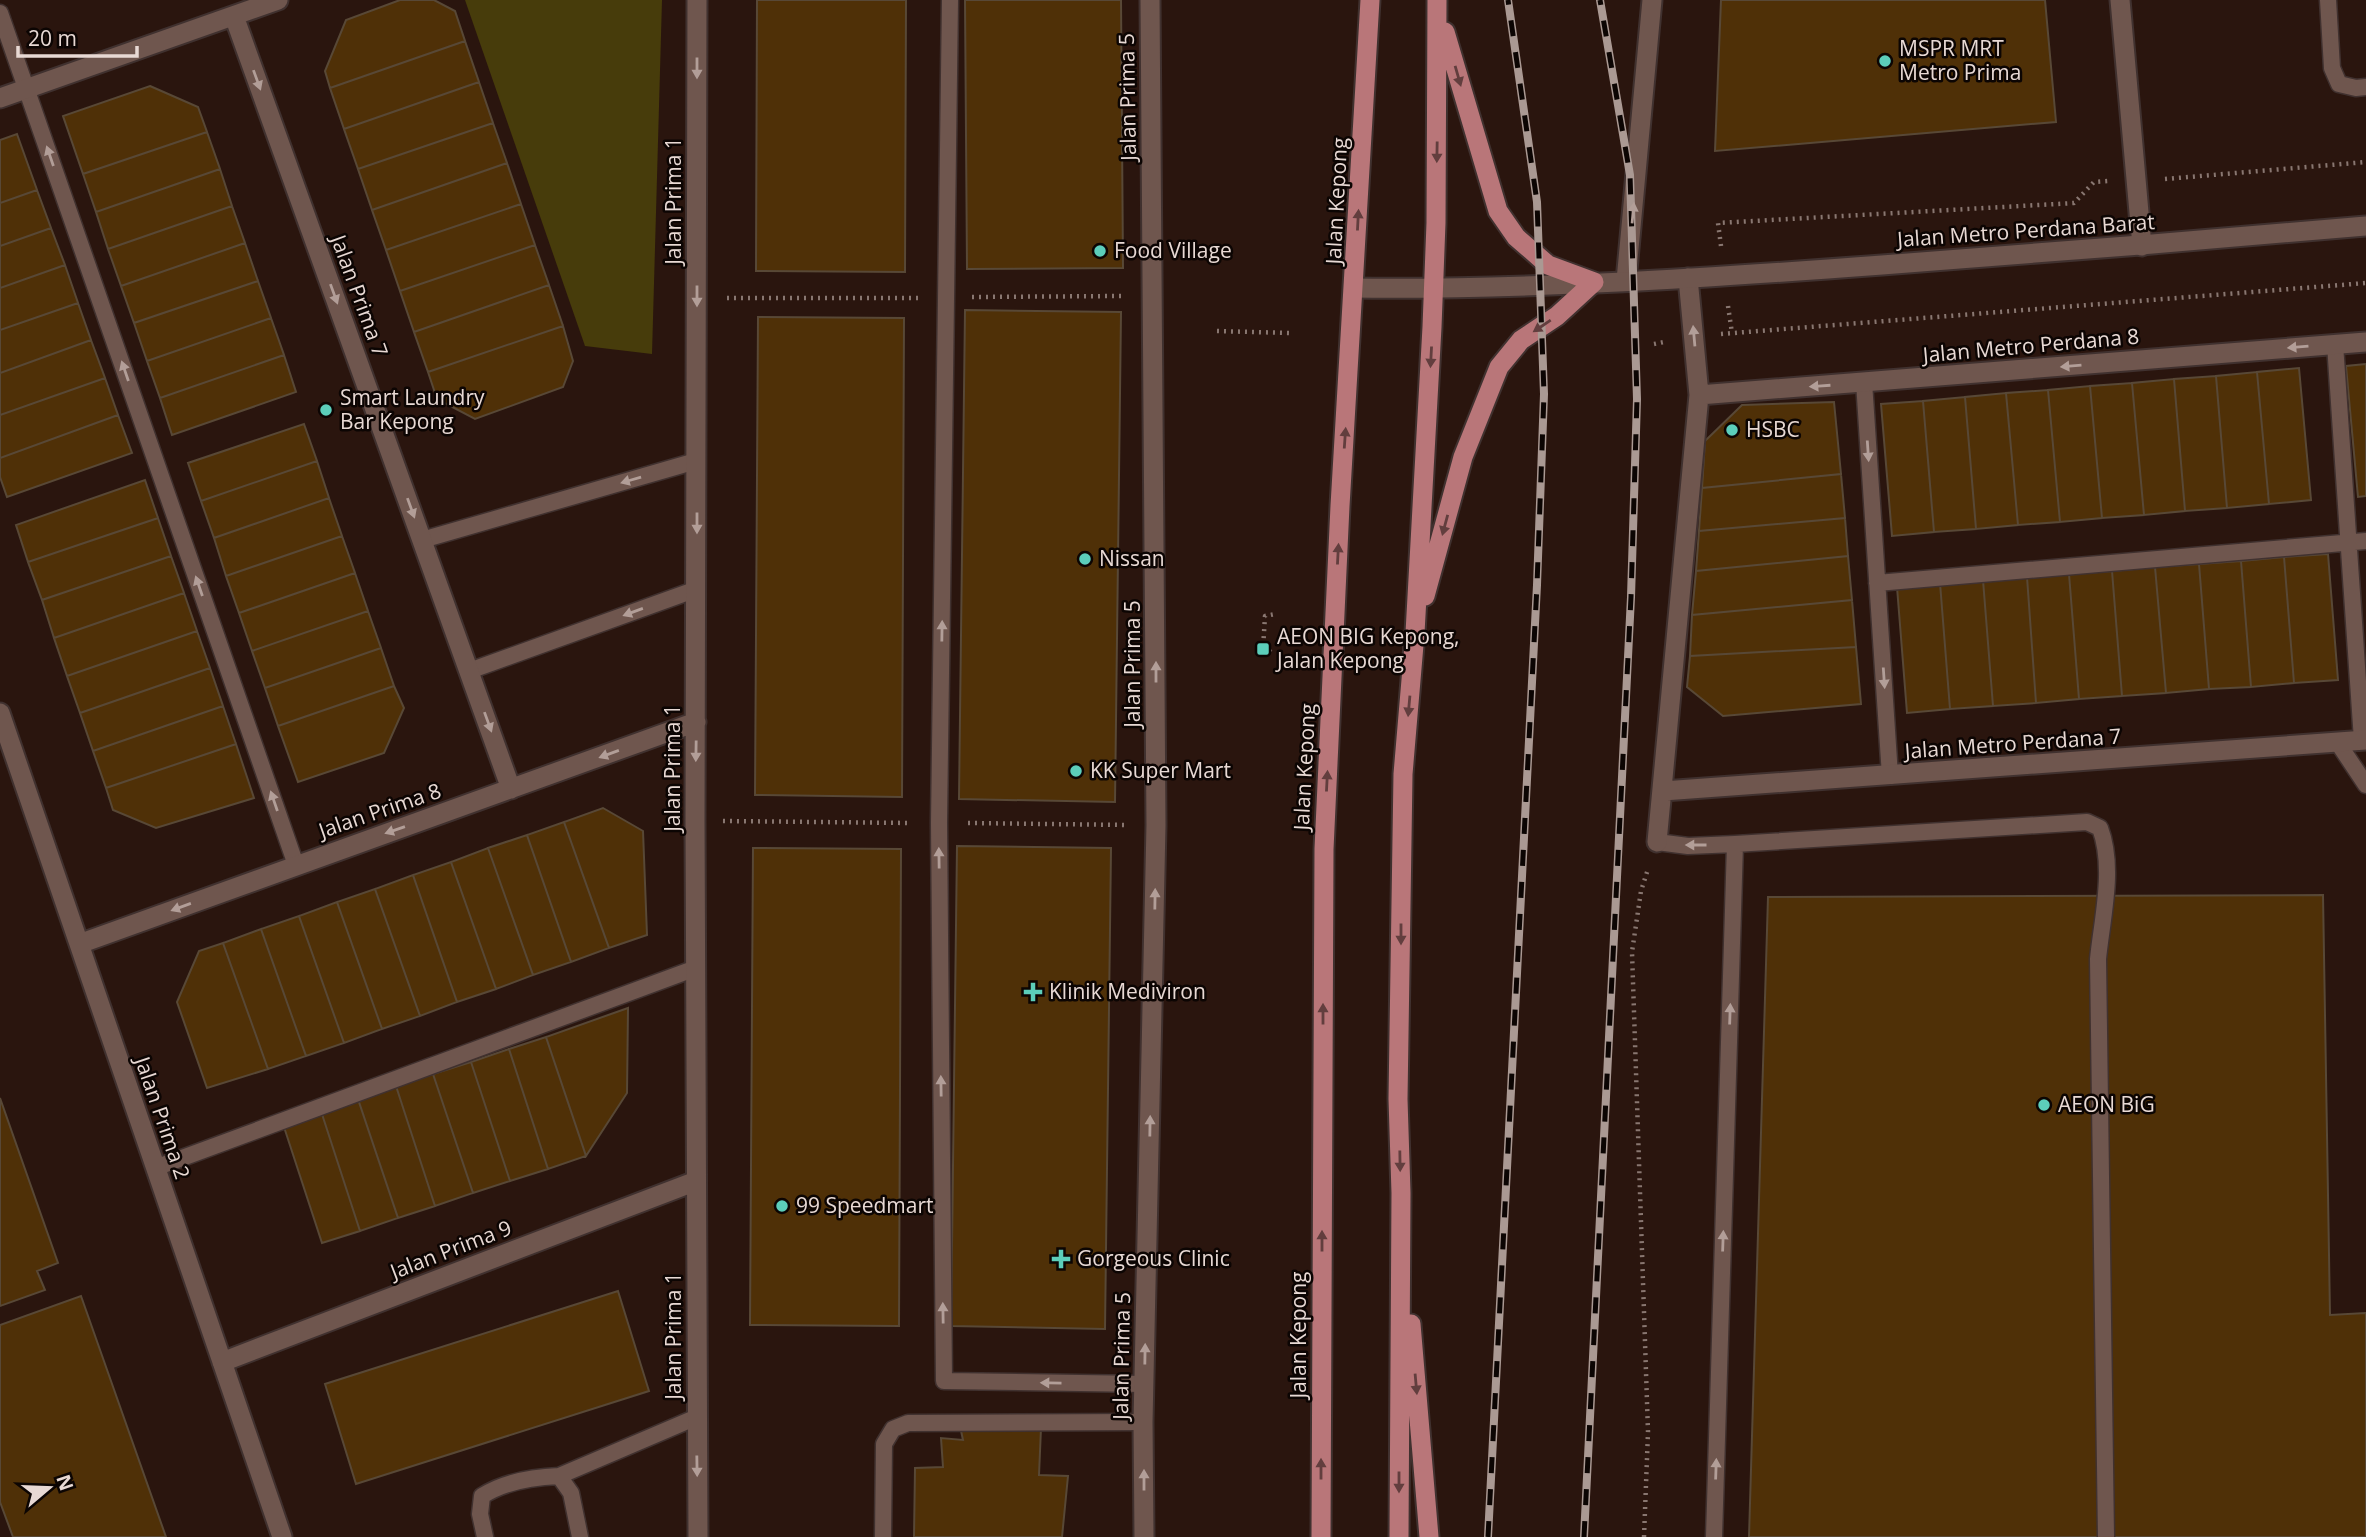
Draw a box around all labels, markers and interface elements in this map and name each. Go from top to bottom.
scale bar [18,14,136,58]
text: 20 m [28,24,77,52]
street label: Jalan Prima 5 [1112,33,1142,163]
place label: MSPR MRT Metro Prima [1899,34,2021,86]
marker: MSPR MRT Metro Prima [1877,53,1893,69]
one-way arrow [691,57,703,79]
one-way arrow [1453,66,1463,87]
one-way arrow [252,69,263,90]
street label: Jalan Prima 1 [659,137,687,267]
street label: Jalan Kepong [1319,137,1353,267]
one-way arrow [1431,142,1443,164]
one-way arrow [44,145,55,166]
one-way arrow [1628,202,1639,224]
street label: Jalan Metro Perdana Barat [1894,207,2156,253]
one-way arrow [1353,209,1364,231]
street label: Jalan Prima 7 [324,229,395,360]
place label: Food Village [1114,236,1232,264]
marker: Food Village [1092,243,1108,259]
one-way arrow [329,284,340,305]
one-way arrow [691,285,703,307]
one-way arrow [1533,319,1551,333]
street label: Jalan Metro Perdana 8 [1920,322,2140,369]
one-way arrow [1688,325,1699,347]
one-way arrow [2287,342,2309,353]
one-way arrow [1425,346,1436,368]
one-way arrow [119,360,130,381]
one-way arrow [2060,361,2082,372]
one-way arrow [1809,381,1831,392]
place label: Smart Laundry Bar Kepong [340,383,485,435]
marker: Smart Laundry Bar Kepong [318,402,334,418]
place label: HSBC [1746,415,1800,443]
marker: HSBC [1724,422,1740,438]
one-way arrow [1340,426,1351,448]
one-way arrow [1863,440,1874,462]
one-way arrow [620,475,641,485]
one-way arrow [406,498,417,519]
one-way arrow [691,512,702,534]
one-way arrow [1439,514,1450,536]
one-way arrow [1332,543,1343,565]
place label: Nissan [1099,544,1165,572]
marker: Nissan [1077,551,1093,567]
one-way arrow [193,575,204,596]
street label: Jalan Prima 5 [1118,600,1146,730]
one-way arrow [622,607,643,618]
one-way arrow [936,619,948,641]
place label: AEON BIG Kepong, Jalan Kepong [1275,622,1460,674]
marker: AEON BIG Kepong, Jalan Kepong [1255,641,1271,657]
one-way arrow [1150,660,1162,682]
one-way arrow [1879,667,1890,689]
one-way arrow [1403,696,1414,718]
street label: Jalan Kepong [1287,703,1321,833]
street label: Jalan Prima 1 [658,704,686,834]
one-way arrow [482,712,493,733]
street label: Jalan Metro Perdana 7 [1902,721,2122,765]
one-way arrow [690,740,702,762]
one-way arrow [599,749,620,760]
place label: KK Super Mart [1090,756,1231,784]
marker: KK Super Mart [1068,763,1084,779]
one-way arrow [1321,770,1332,792]
street label: Jalan Prima 8 [313,776,445,845]
one-way arrow [268,790,279,811]
one-way arrow [384,825,405,836]
one-way arrow [1685,839,1707,851]
one-way arrow [933,847,945,869]
one-way arrow [1149,888,1161,910]
one-way arrow [170,902,191,913]
one-way arrow [1395,923,1407,945]
place label: Klinik Mediviron [1049,977,1206,1005]
marker: Klinik Mediviron [1023,982,1043,1002]
one-way arrow [1317,1003,1329,1025]
one-way arrow [1725,1003,1736,1025]
street label: Jalan Prima 2 [128,1051,197,1183]
one-way arrow [935,1074,947,1096]
place label: AEON BiG [2058,1090,2155,1118]
marker: AEON BiG [2036,1097,2052,1113]
one-way arrow [1144,1115,1155,1137]
one-way arrow [1394,1150,1406,1172]
place label: 99 Speedmart [796,1191,933,1219]
marker: 99 Speedmart [774,1198,790,1214]
street label: Jalan Prima 9 [384,1213,515,1286]
one-way arrow [1316,1230,1328,1252]
one-way arrow [1718,1230,1729,1252]
place label: Gorgeous Clinic [1077,1244,1230,1272]
marker: Gorgeous Clinic [1051,1249,1071,1269]
street label: Jalan Kepong [1284,1271,1312,1401]
street label: Jalan Prima 1 [659,1272,687,1402]
street label: Jalan Prima 5 [1106,1292,1136,1422]
one-way arrow [938,1302,949,1324]
one-way arrow [1139,1343,1150,1365]
one-way arrow [1411,1373,1422,1395]
one-way arrow [1040,1377,1062,1389]
north arrow [14,1453,84,1523]
one-way arrow [692,1455,703,1477]
one-way arrow [1315,1458,1327,1480]
one-way arrow [1711,1458,1722,1480]
one-way arrow [1138,1468,1149,1490]
text: N [50,1471,80,1494]
one-way arrow [1393,1471,1405,1493]

